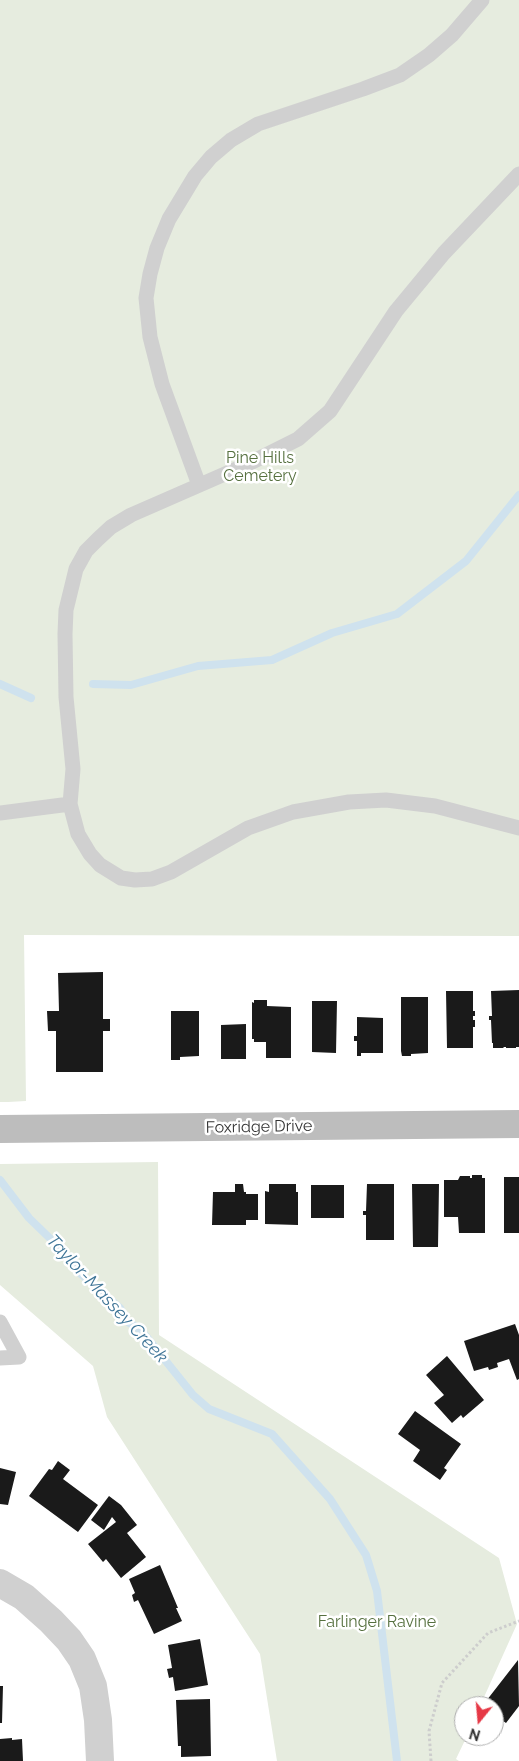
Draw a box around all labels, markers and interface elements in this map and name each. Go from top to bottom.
park label: Pine Hills Cemetery [223,448,297,486]
street label: Foxridge Drive [205,1116,313,1138]
water label: Taylor-Massey Creek [42,1230,172,1368]
park label: Farlinger Ravine [318,1612,436,1632]
north arrow [454,1696,504,1746]
text: N [467,1725,482,1744]

